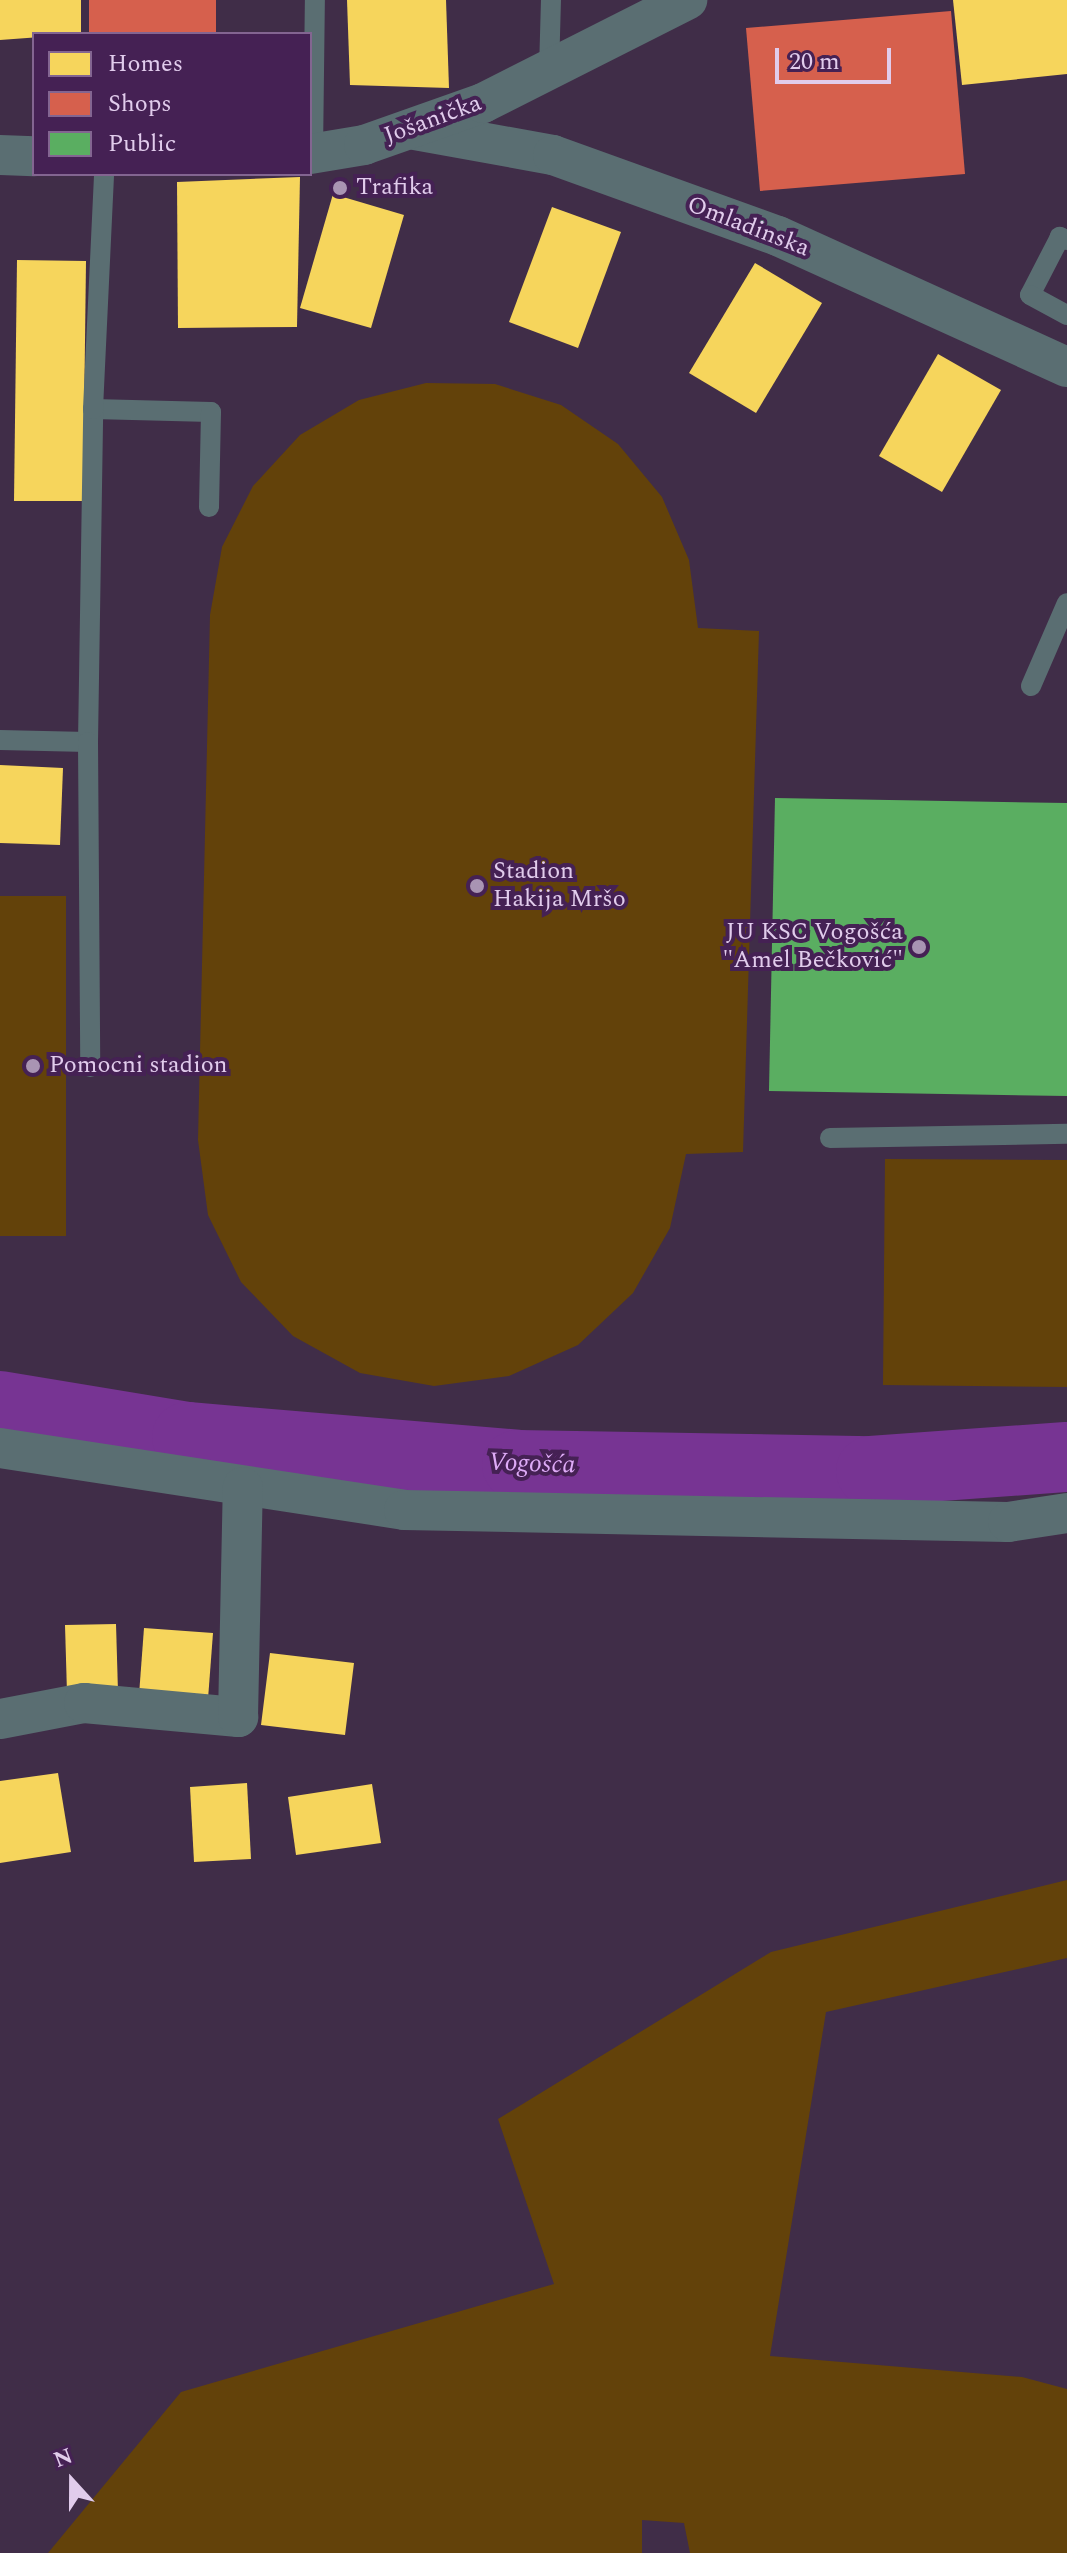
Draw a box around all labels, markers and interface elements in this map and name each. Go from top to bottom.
legend [32,32,312,176]
scale bar [779,32,895,82]
text: 20 m [789,44,840,80]
text: Homes [108,46,183,82]
text: Shops [108,86,172,122]
street label: Jošanička [380,89,486,151]
text: Public [108,126,176,162]
place label: Trafika [356,174,433,202]
marker: Trafika [331,179,349,197]
street label: Omladinska [683,190,813,264]
place label: Stadion Hakija Mršo [493,858,626,914]
marker: Stadion Hakija Mršo [468,877,486,895]
place label: JU KSC Vogošća "Amel Bečković" [723,919,903,975]
marker: JU KSC Vogošća "Amel Bečković" [910,938,928,956]
place label: Pomocni stadion [49,1052,228,1080]
marker: Pomocni stadion [24,1057,42,1075]
water label: Vogošća [488,1447,576,1481]
text: N [49,2440,78,2477]
north arrow [32,2441,112,2521]

